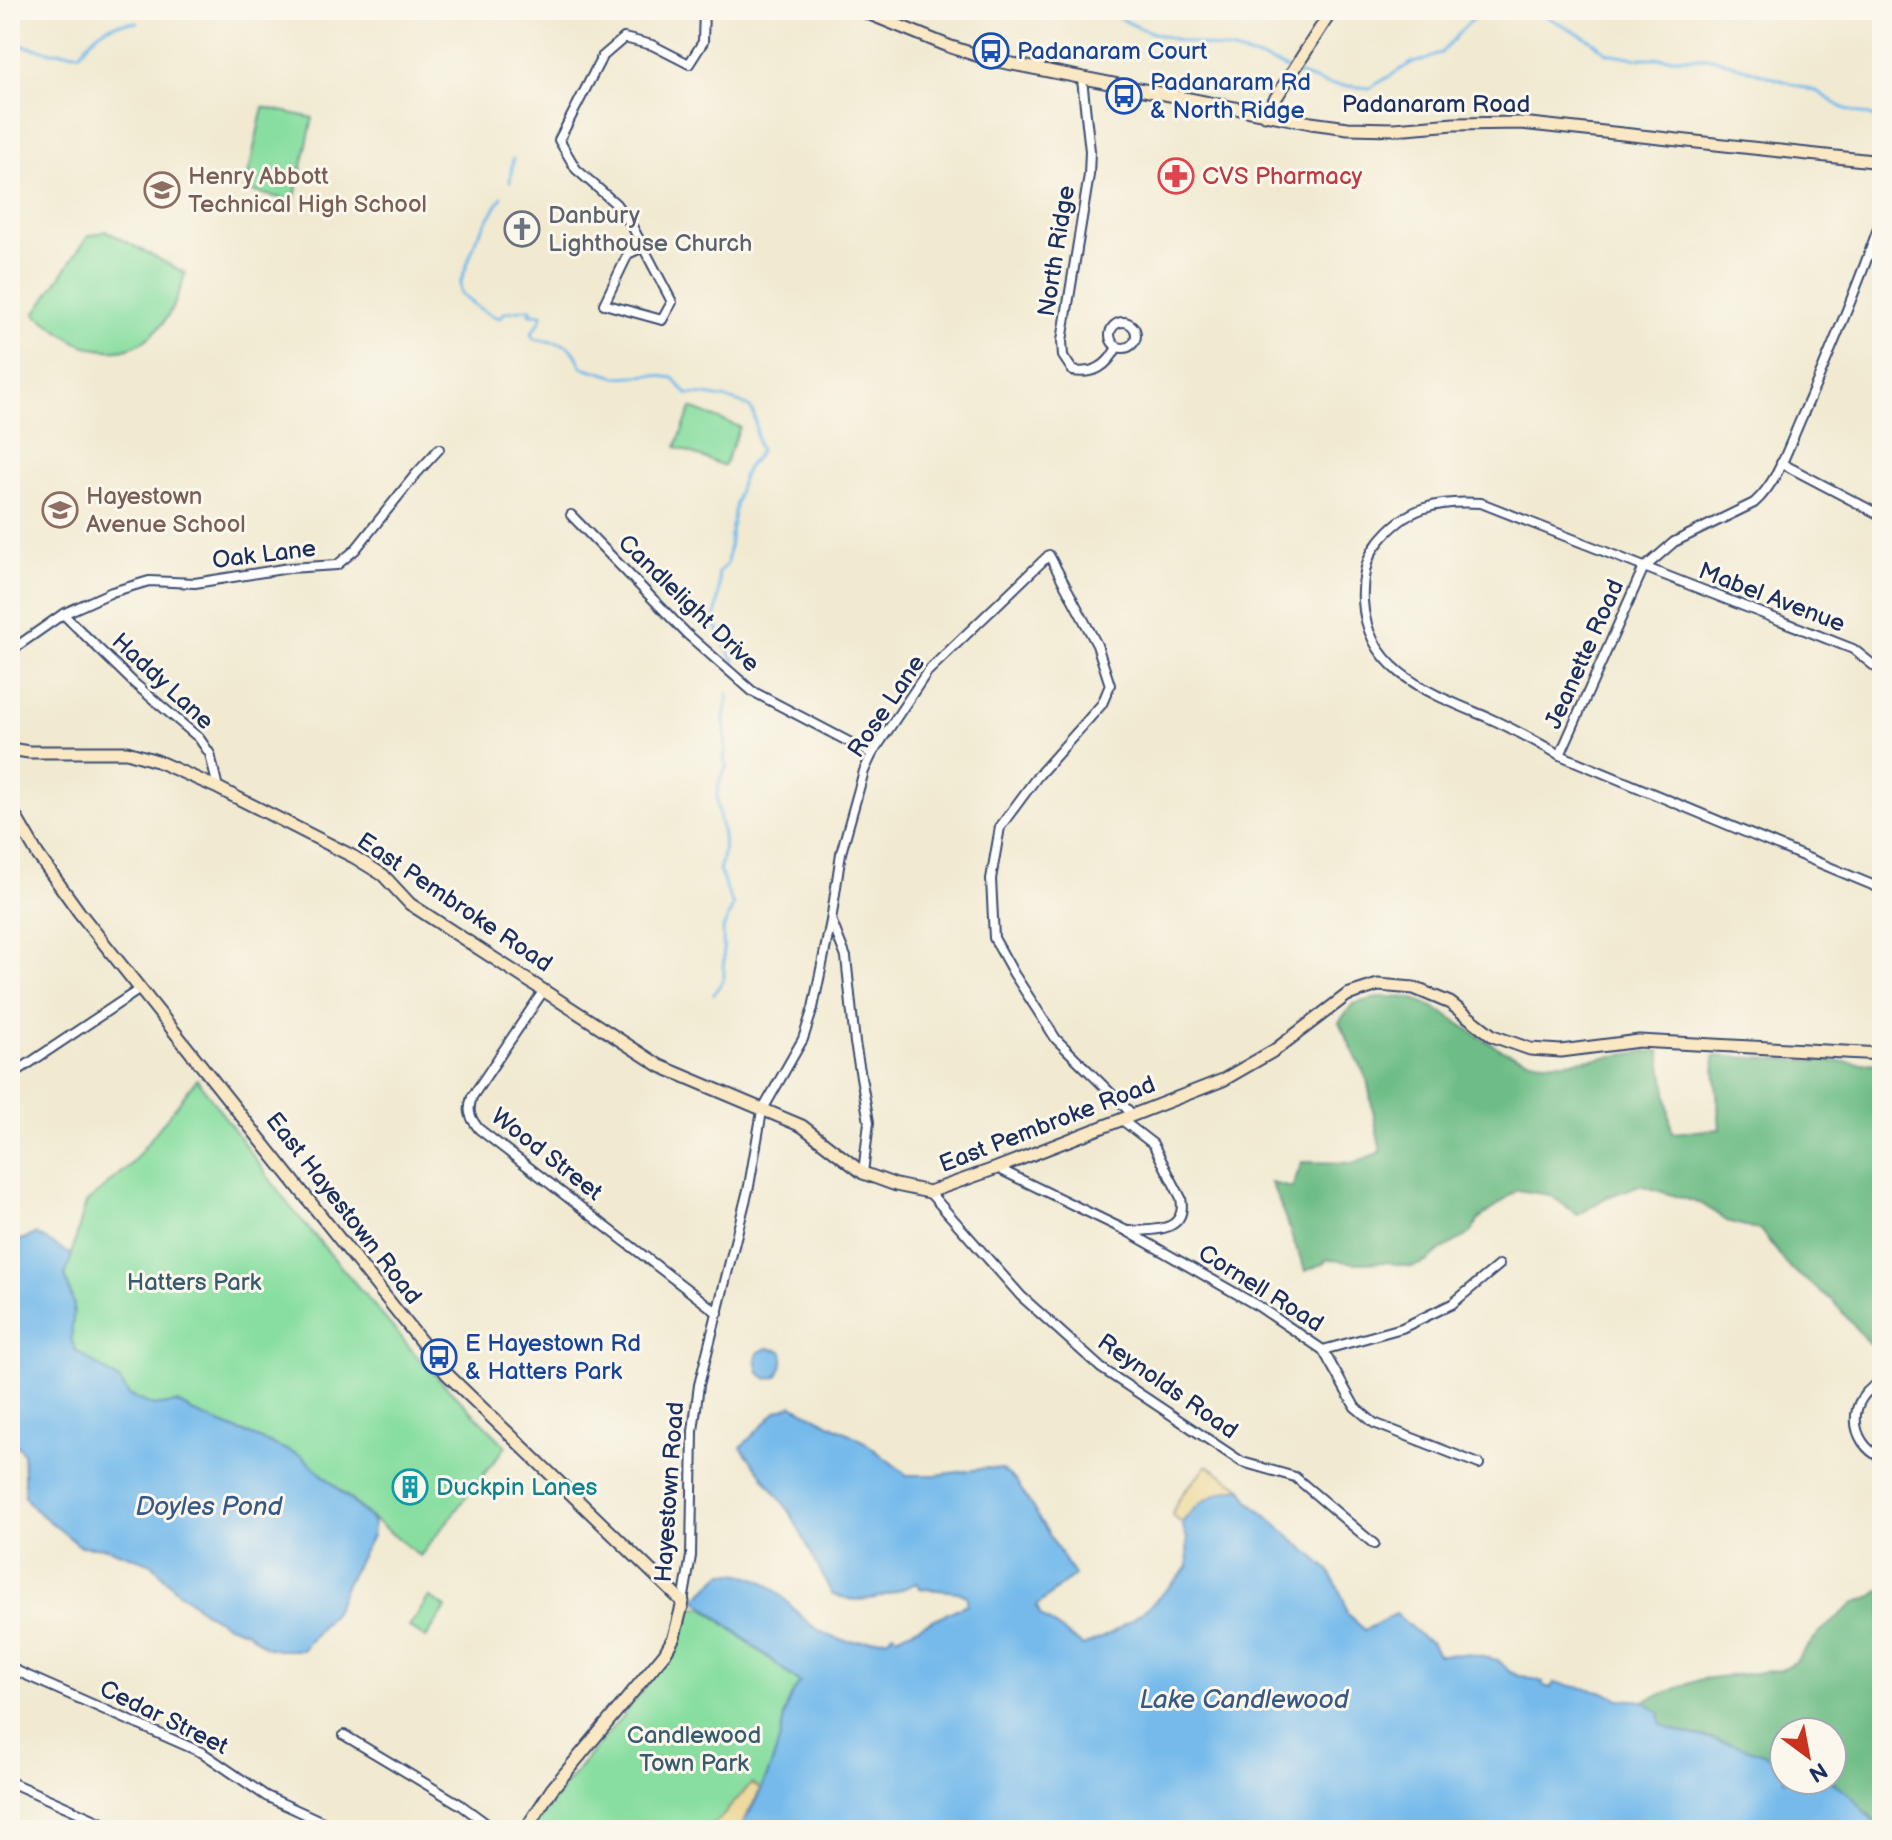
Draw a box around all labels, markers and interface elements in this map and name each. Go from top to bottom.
bus stop icon: Padanaram Court [972,32,1010,70]
place label: Padanaram Court [1017,37,1208,66]
place label: Padanaram Rd & North Ridge [1150,68,1311,125]
bus stop icon: Padanaram Rd & North Ridge [1105,77,1143,115]
street label: Padanaram Road [1342,90,1530,119]
pharmacy icon: CVS Pharmacy [1157,157,1195,195]
place label: Henry Abbott Technical High School [188,162,427,219]
place label: CVS Pharmacy [1202,162,1363,191]
school or university icon: Henry Abbott Technical High School [143,171,181,209]
street label: North Ridge [1032,183,1081,319]
place label: Danbury Lighthouse Church [548,201,752,258]
church icon: Danbury Lighthouse Church [503,210,541,248]
place label: Hayestown Avenue School [86,482,246,539]
school or university icon: Hayestown Avenue School [41,491,79,529]
street label: Candlelight Drive [612,528,766,678]
street label: Oak Lane [211,534,318,575]
street label: Mabel Avenue [1695,556,1849,639]
street label: Jeanette Road [1539,575,1630,733]
street label: Haddy Lane [106,627,220,736]
street label: Rose Lane [841,649,931,763]
street label: East Pembroke Road [352,826,558,978]
street label: East Pembroke Road [935,1070,1159,1179]
street label: Wood Street [485,1102,609,1207]
street label: East Hayestown Road [260,1106,428,1310]
street label: Cornell Road [1193,1238,1329,1338]
park label: Hatters Park [127,1268,262,1297]
street label: Reynolds Road [1092,1327,1243,1445]
place label: E Hayestown Rd & Hatters Park [465,1329,641,1386]
bus stop icon: E Hayestown Rd & Hatters Park [420,1338,458,1376]
street label: Hayestown Road [649,1401,690,1583]
building icon: Duckpin Lanes [391,1468,429,1506]
place label: Duckpin Lanes [436,1473,597,1502]
water label: Doyles Pond [135,1492,284,1523]
street label: Cedar Street [95,1674,233,1761]
water label: Lake Candlewood [1139,1685,1350,1716]
north arrow [1768,1716,1848,1796]
park label: Candlewood Town Park [627,1721,761,1778]
text: N [1804,1756,1832,1788]

